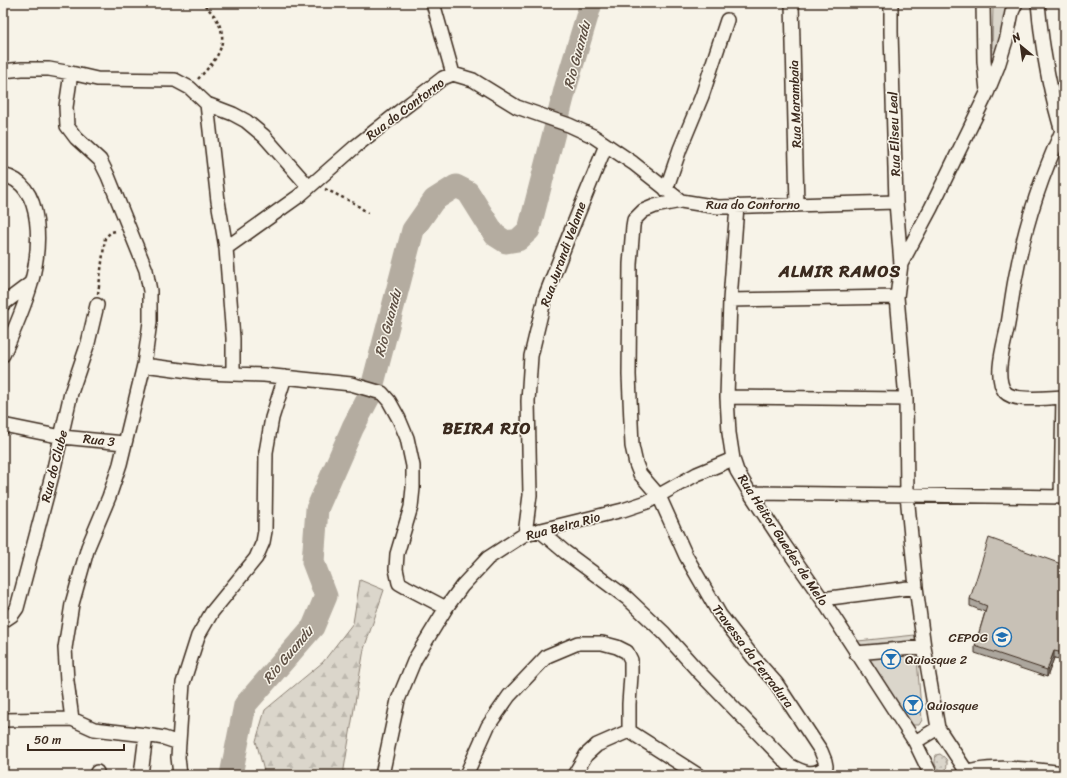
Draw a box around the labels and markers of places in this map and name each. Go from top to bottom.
place label: CEPOG [949,626,988,649]
school or university icon: CEPOG [991,626,1013,648]
bar icon: Quiosque 2 [880,648,902,670]
place label: Quiosque 2 [905,648,968,671]
bar icon: Quiosque [902,694,924,716]
place label: Quiosque [927,694,979,717]

